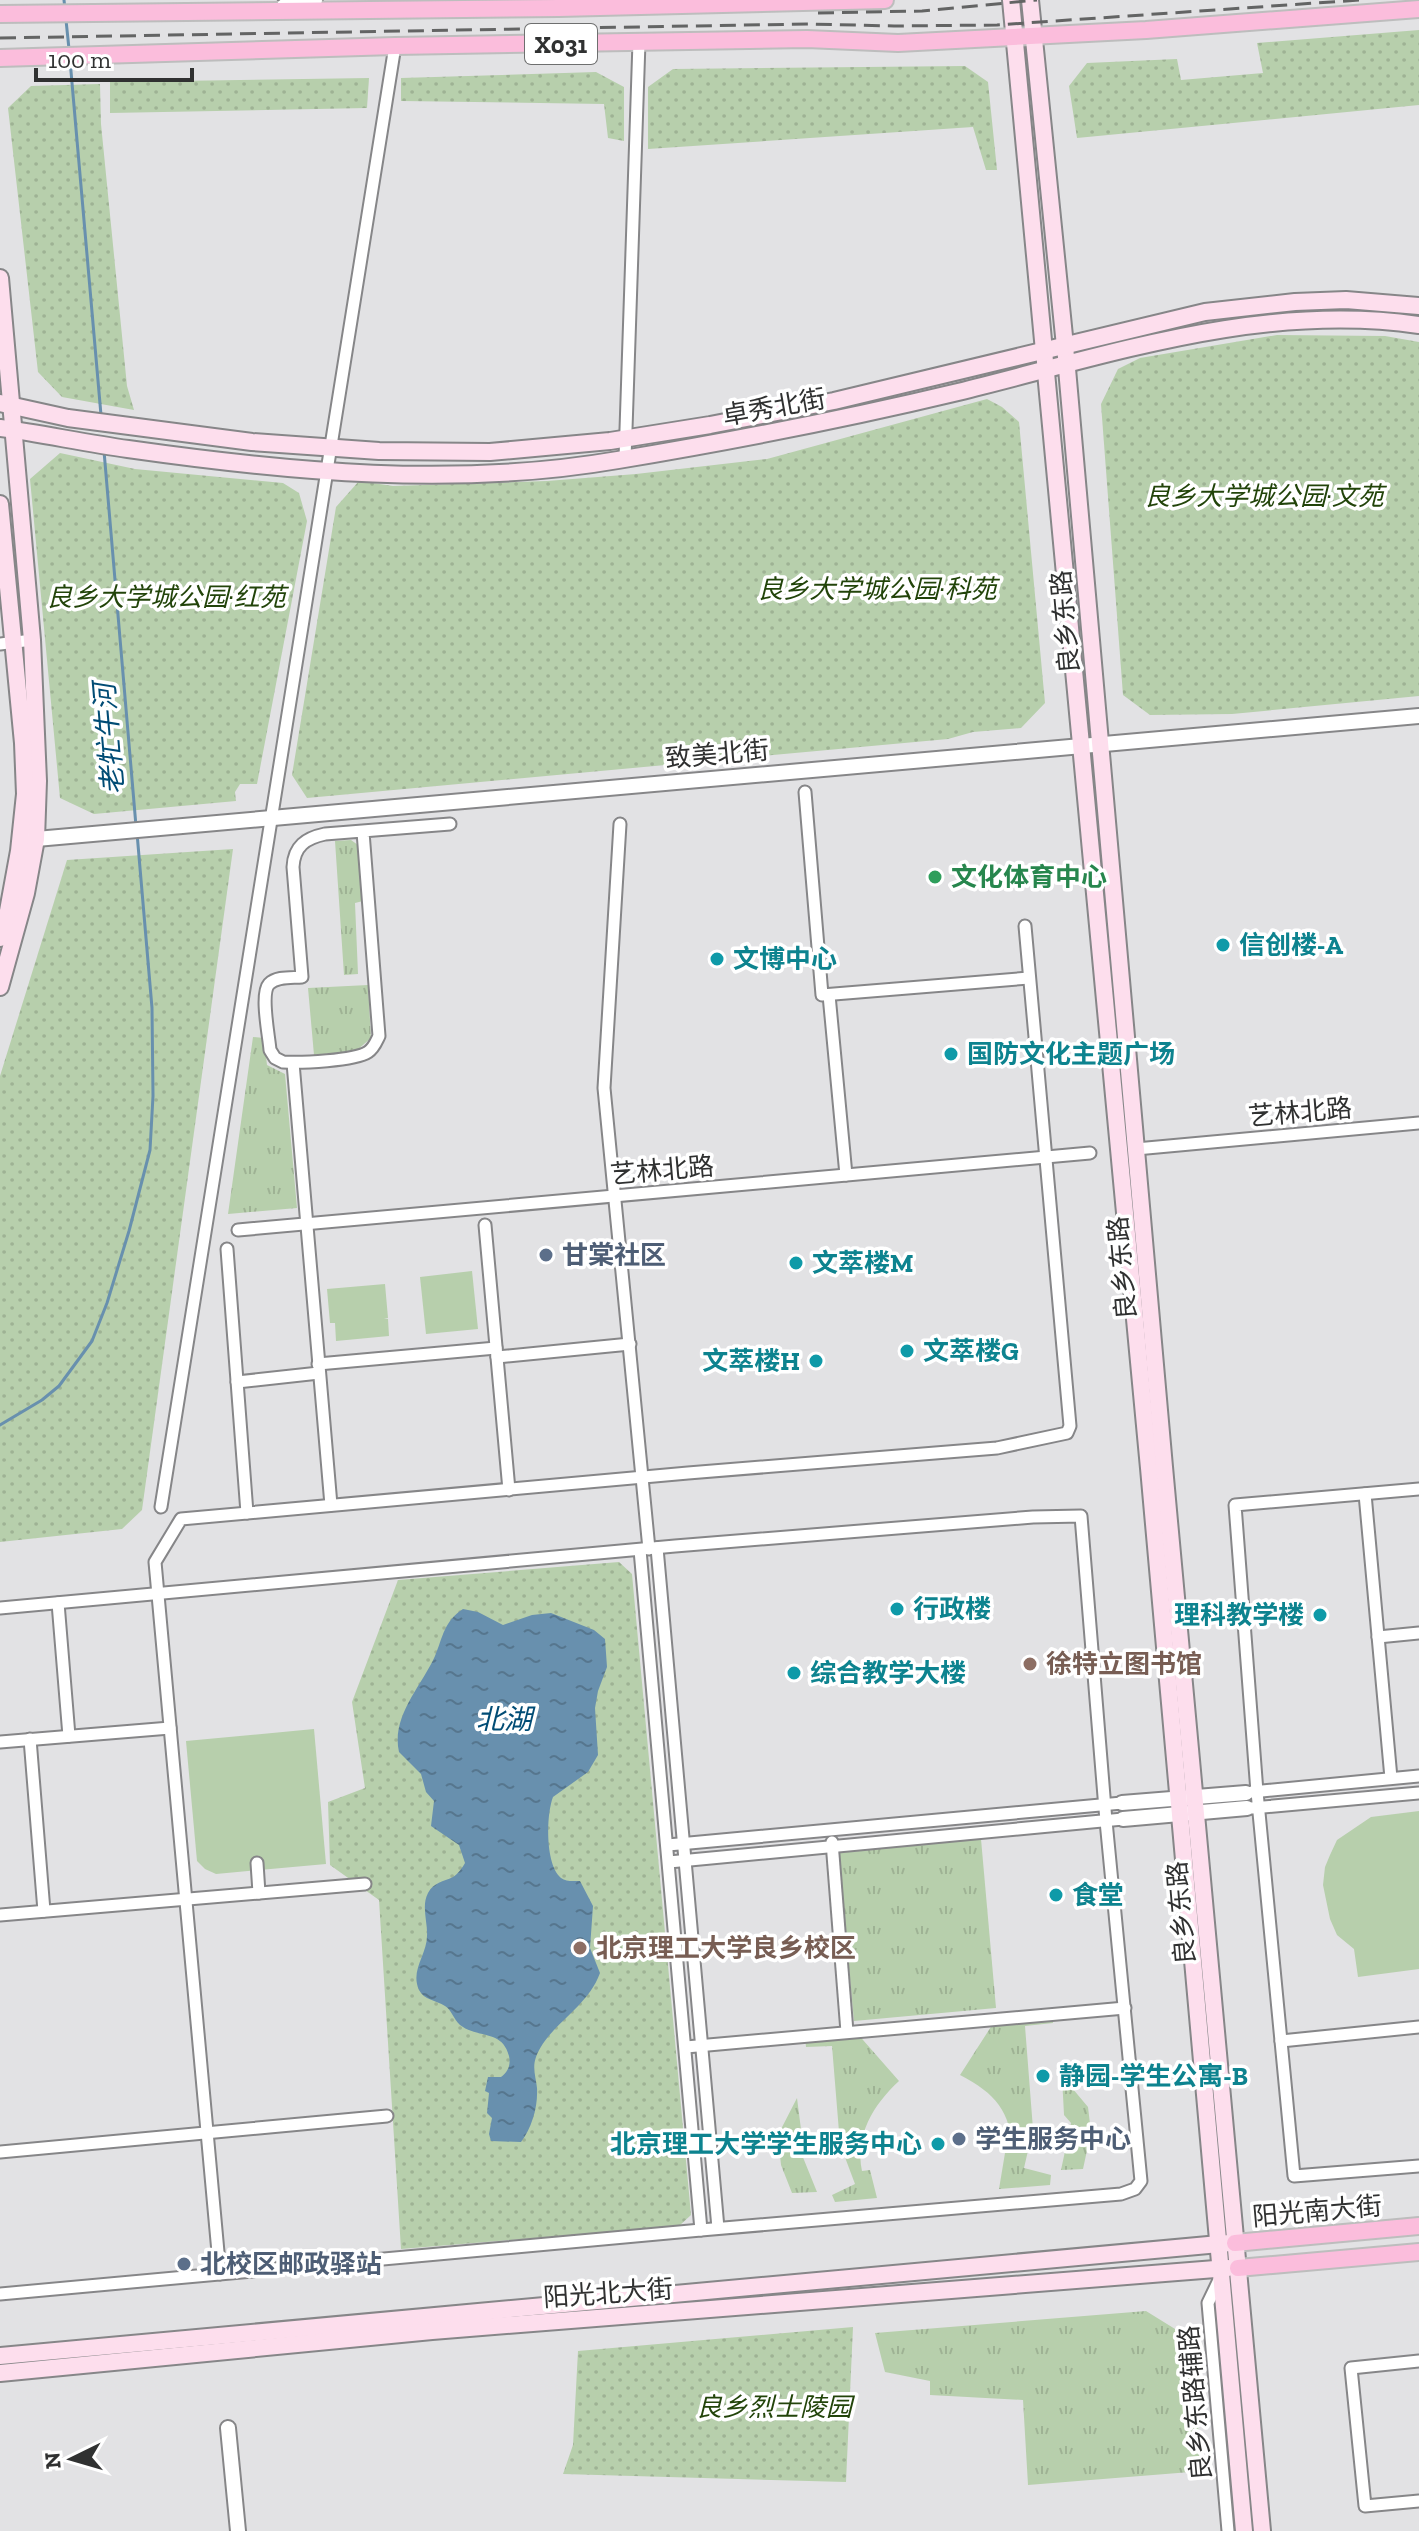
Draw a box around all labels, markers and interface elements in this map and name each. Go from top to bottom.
road number: X031 [525,24,597,64]
scale bar [36,32,192,82]
text: 100 m [48,45,111,74]
street label: 卓秀北街 [720,382,828,432]
park label: 良乡大学城公园·文苑 [1144,480,1388,512]
street label: 良乡东路 [1045,569,1085,675]
park label: 良乡大学城公园·科苑 [757,573,1001,605]
park label: 良乡大学城公园·红苑 [46,581,290,613]
water label: 老牤牛河 [87,677,130,796]
street label: 致美北街 [664,734,770,774]
place label: 文化体育中心 [951,861,1107,893]
marker: 文化体育中心 [926,868,944,886]
place label: 信创楼-A [1239,929,1343,961]
marker: 信创楼-A [1214,936,1232,954]
place label: 文博中心 [733,943,837,975]
marker: 文博中心 [708,950,726,968]
place label: 国防文化主题广场 [967,1038,1175,1070]
marker: 国防文化主题广场 [942,1045,960,1063]
street label: 艺林北路 [1247,1092,1353,1132]
street label: 艺林北路 [609,1150,715,1190]
street label: 良乡东路 [1102,1215,1142,1321]
place label: 甘棠社区 [562,1239,666,1271]
marker: 甘棠社区 [537,1246,555,1264]
place label: 文萃楼M [812,1247,913,1279]
marker: 文萃楼M [787,1254,805,1272]
place label: 文萃楼G [923,1335,1019,1367]
marker: 文萃楼G [898,1342,916,1360]
place label: 文萃楼H [702,1345,800,1377]
marker: 文萃楼H [807,1352,825,1370]
place label: 行政楼 [913,1593,991,1625]
place label: 理科教学楼 [1174,1599,1304,1631]
marker: 行政楼 [888,1600,906,1618]
marker: 理科教学楼 [1311,1606,1329,1624]
place label: 徐特立图书馆 [1046,1648,1202,1680]
marker: 徐特立图书馆 [1021,1655,1039,1673]
place label: 综合教学大楼 [810,1657,966,1689]
marker: 综合教学大楼 [785,1664,803,1682]
water label: 北湖 [476,1703,536,1736]
street label: 良乡东路 [1161,1860,1201,1966]
place label: 食堂 [1072,1879,1124,1911]
marker: 食堂 [1047,1886,1065,1904]
place label: 北京理工大学良乡校区 [596,1932,856,1964]
marker: 北京理工大学良乡校区 [571,1939,589,1957]
place label: 静园-学生公寓-B [1059,2060,1248,2092]
marker: 静园-学生公寓-B [1034,2067,1052,2085]
place label: 学生服务中心 [975,2123,1131,2155]
place label: 北京理工大学学生服务中心 [610,2128,922,2160]
marker: 学生服务中心 [950,2130,968,2148]
marker: 北京理工大学学生服务中心 [929,2135,947,2153]
street label: 阳光南大街 [1251,2189,1383,2233]
place label: 北校区邮政驿站 [200,2248,382,2280]
marker: 北校区邮政驿站 [175,2255,193,2273]
street label: 阳光北大街 [542,2273,674,2313]
street label: 良乡东路辅路 [1172,2324,1218,2482]
park label: 良乡烈士陵园 [696,2391,856,2423]
north arrow [32,2419,112,2499]
text: N [38,2451,67,2470]

